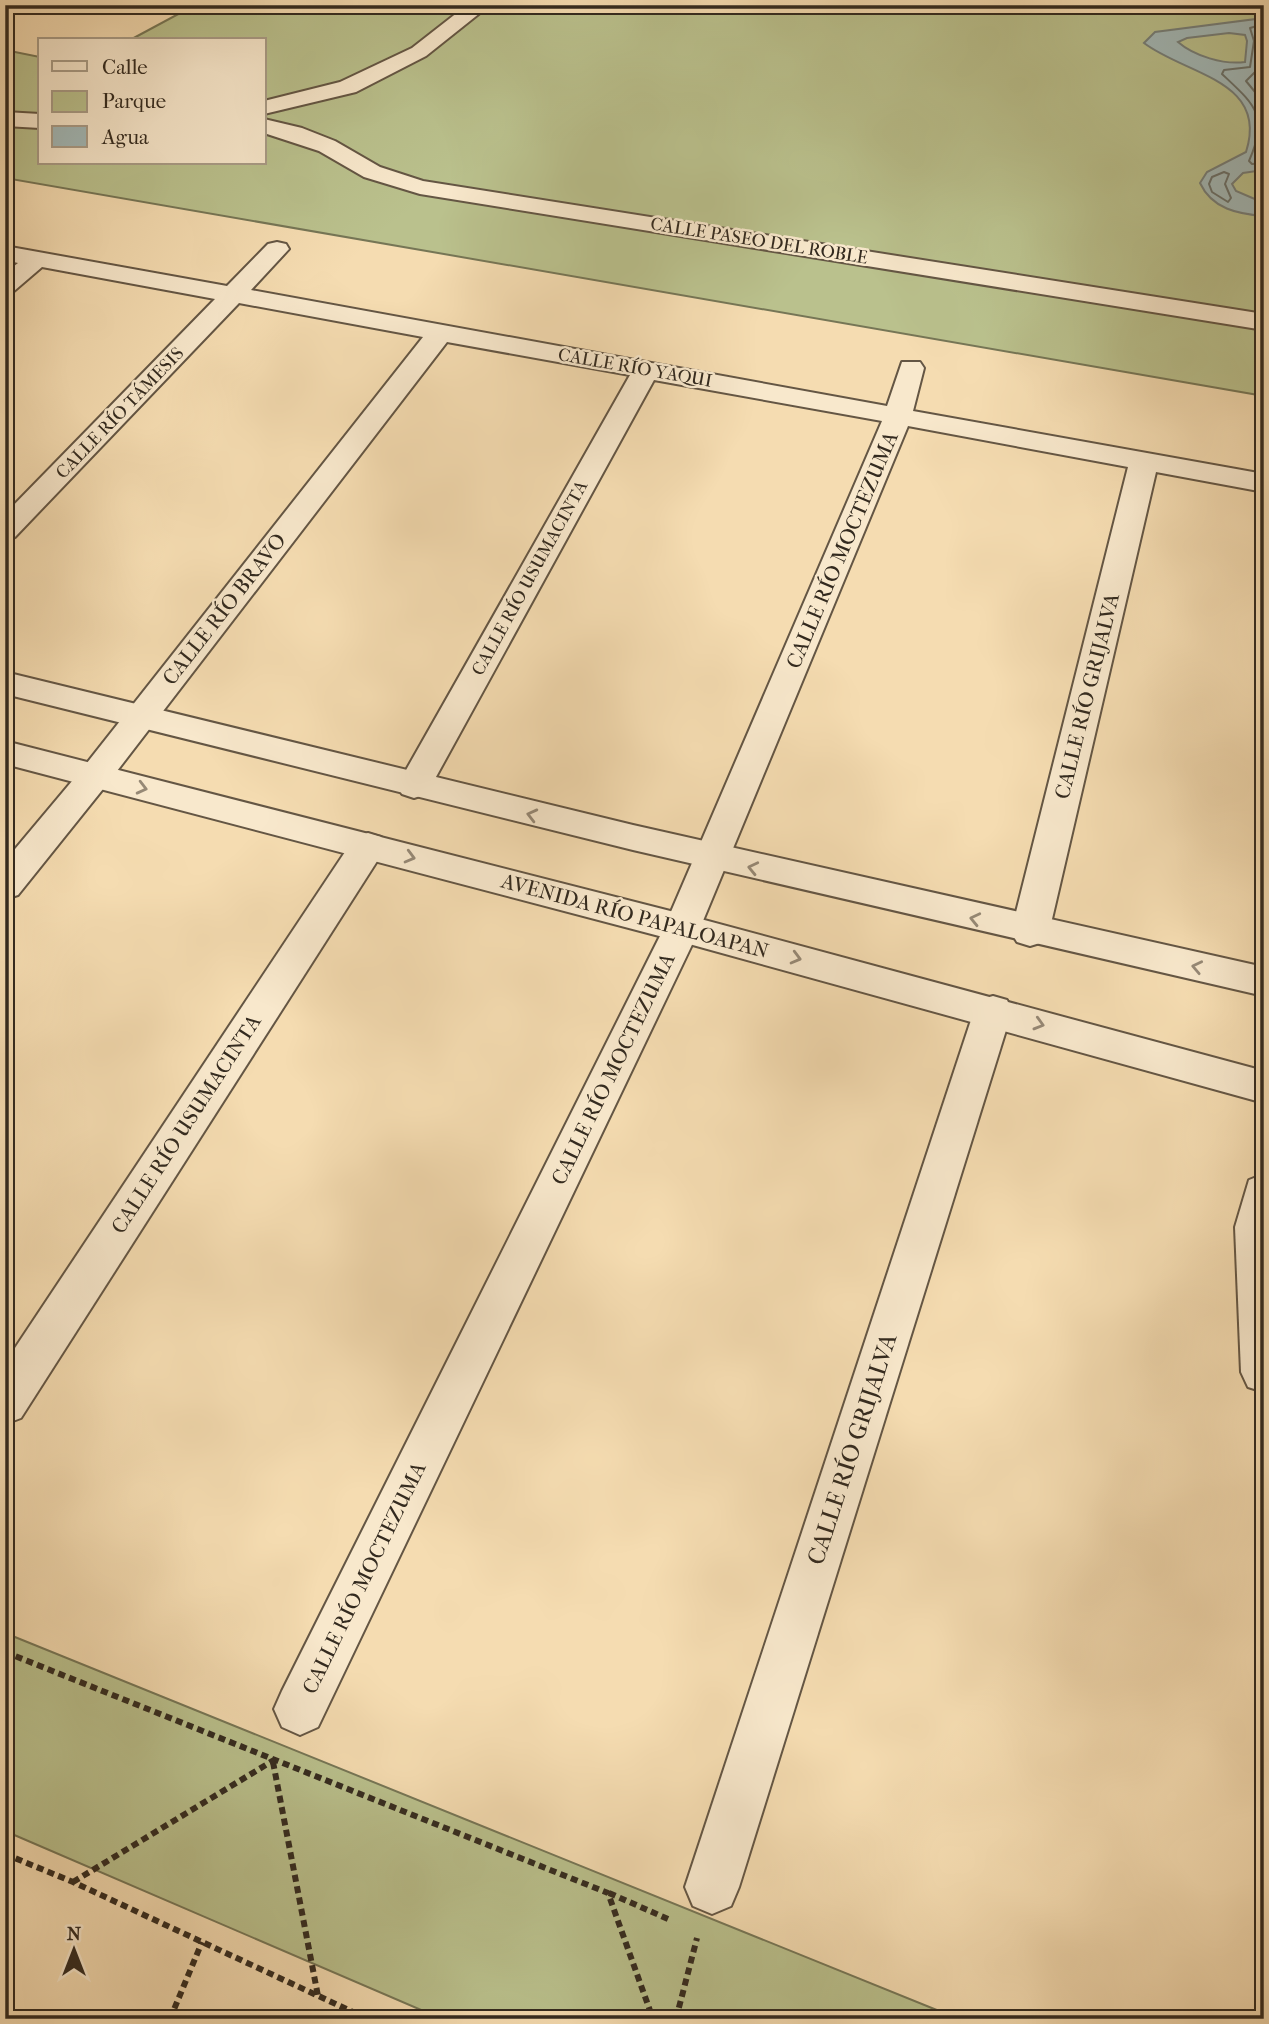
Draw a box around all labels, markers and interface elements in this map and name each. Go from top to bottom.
legend [38,38,266,164]
text: Calle [102,55,148,79]
text: Parque [102,89,166,113]
text: Agua [101,125,149,149]
street label: CALLE PASEO DEL ROBLE [649,213,869,269]
street label: CALLE RÍO TÁMESIS [51,342,188,483]
street label: CALLE RÍO YAQUI [556,343,714,392]
street label: CALLE RÍO MOCTEZUMA [781,428,903,672]
street label: CALLE RÍO USUMACINTA [467,476,593,679]
street label: CALLE RÍO BRAVO [157,528,291,690]
street label: CALLE RÍO GRIJALVA [1050,590,1124,801]
one-way arrow [136,780,148,794]
one-way arrow [526,808,538,823]
one-way arrow [404,849,416,863]
one-way arrow [747,861,759,876]
street label: AVENIDA RÍO PAPALOAPAN [498,868,771,963]
one-way arrow [969,913,981,927]
street label: CALLE RÍO MOCTEZUMA [546,949,680,1189]
one-way arrow [790,950,802,964]
one-way arrow [1191,961,1203,976]
street label: CALLE RÍO USUMACINTA [106,1010,266,1238]
one-way arrow [1033,1016,1045,1030]
street label: CALLE RÍO GRIJALVA [800,1329,903,1568]
street label: CALLE RÍO MOCTEZUMA [297,1458,431,1698]
north arrow [38,1916,108,1986]
text: N [67,1923,82,1945]

